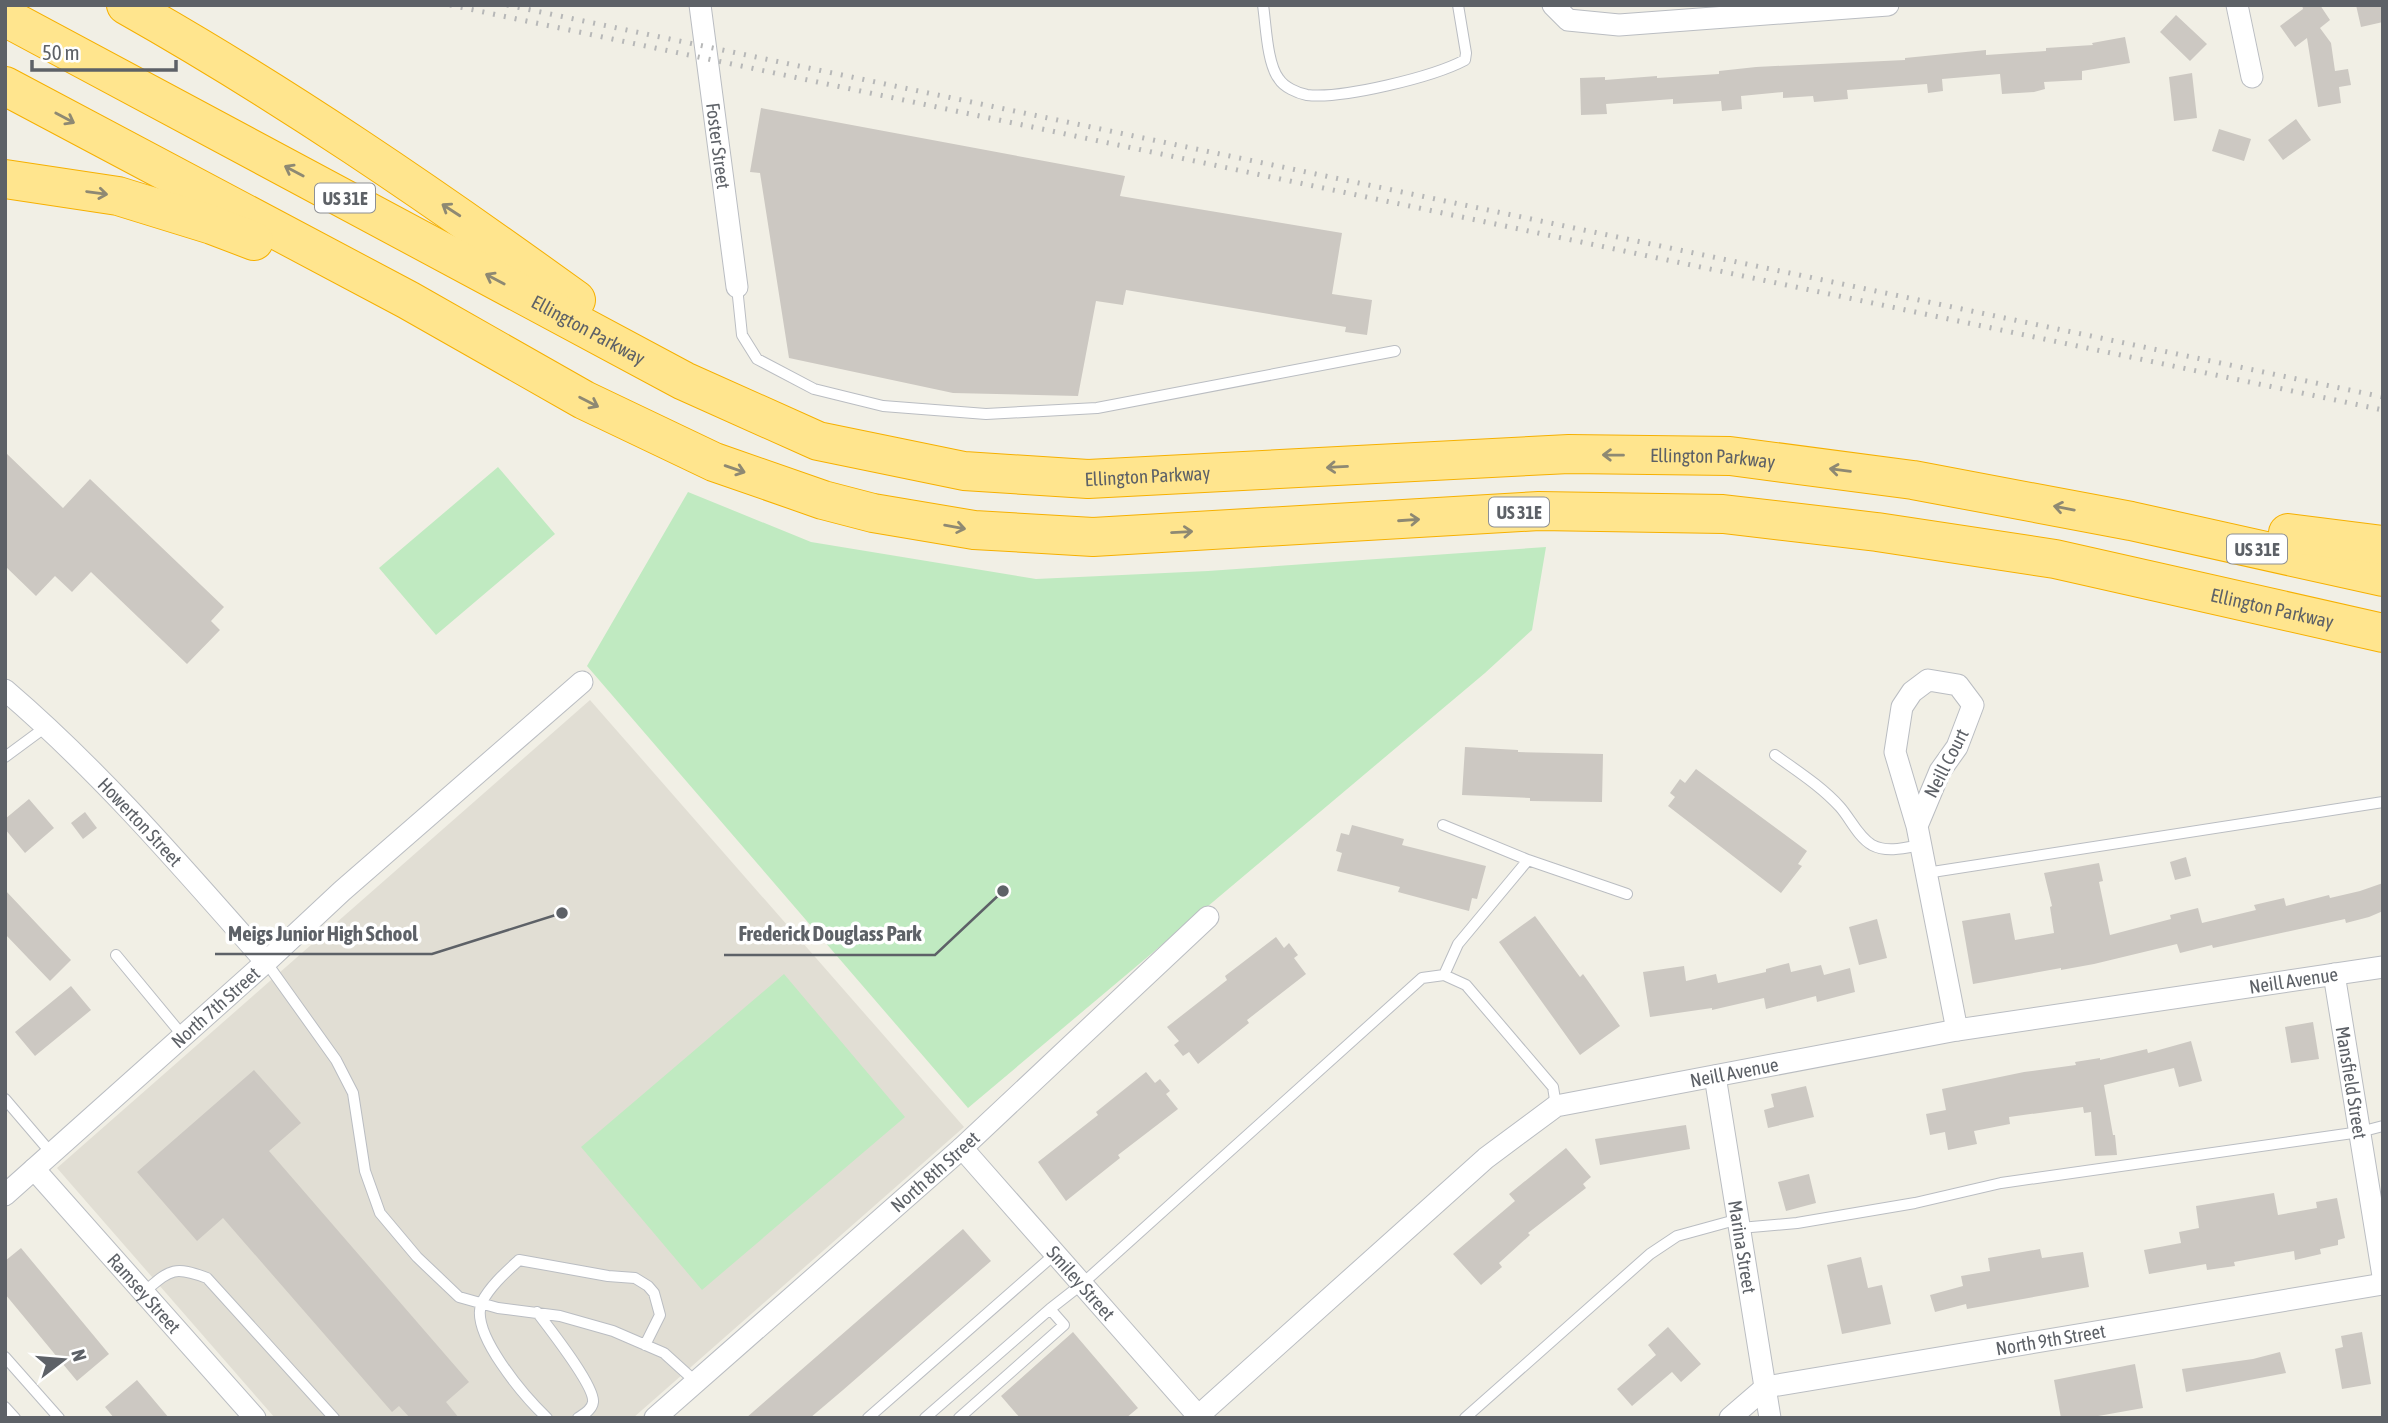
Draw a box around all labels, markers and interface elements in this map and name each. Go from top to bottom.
scale bar [32,28,175,72]
text: 50 m [42,40,80,64]
street label: Foster Street [702,101,735,190]
one-way arrow [55,111,75,125]
one-way arrow [284,164,305,177]
road number: US 31E [315,183,375,212]
one-way arrow [85,186,108,199]
one-way arrow [442,203,462,217]
one-way arrow [485,271,505,285]
street label: Ellington Parkway [528,290,649,369]
one-way arrow [578,396,599,410]
street label: Ellington Parkway [1650,444,1777,473]
one-way arrow [1602,448,1625,462]
one-way arrow [1326,461,1349,474]
street label: Ellington Parkway [1084,462,1211,490]
one-way arrow [724,464,746,476]
one-way arrow [1829,464,1852,477]
road number: US 31E [1489,498,1549,526]
one-way arrow [2053,501,2076,515]
one-way arrow [1397,513,1420,526]
one-way arrow [943,521,966,534]
one-way arrow [1170,526,1193,539]
road number: US 31E [2227,534,2287,564]
street label: Ellington Parkway [2209,583,2336,633]
street label: Neill Court [1919,725,1973,801]
street label: Howerton Street [94,773,187,871]
callout: Meigs Junior High School [215,912,432,954]
callout: Frederick Douglass Park [724,913,935,955]
text: Meigs Junior High School [228,921,418,945]
text: Frederick Douglass Park [739,921,922,945]
street label: North 7th Street [167,962,264,1052]
street label: Neill Avenue [2248,963,2339,998]
street label: Mansfield Street [2332,1025,2372,1141]
street label: Neill Avenue [1688,1053,1780,1091]
street label: North 8th Street [886,1127,984,1217]
street label: Marina Street [1724,1199,1761,1295]
street label: Smiley Street [1043,1241,1120,1325]
street label: Ramsey Street [103,1249,185,1338]
street label: North 9th Street [1994,1320,2107,1359]
north arrow [28,1325,98,1395]
text: N [67,1347,91,1364]

